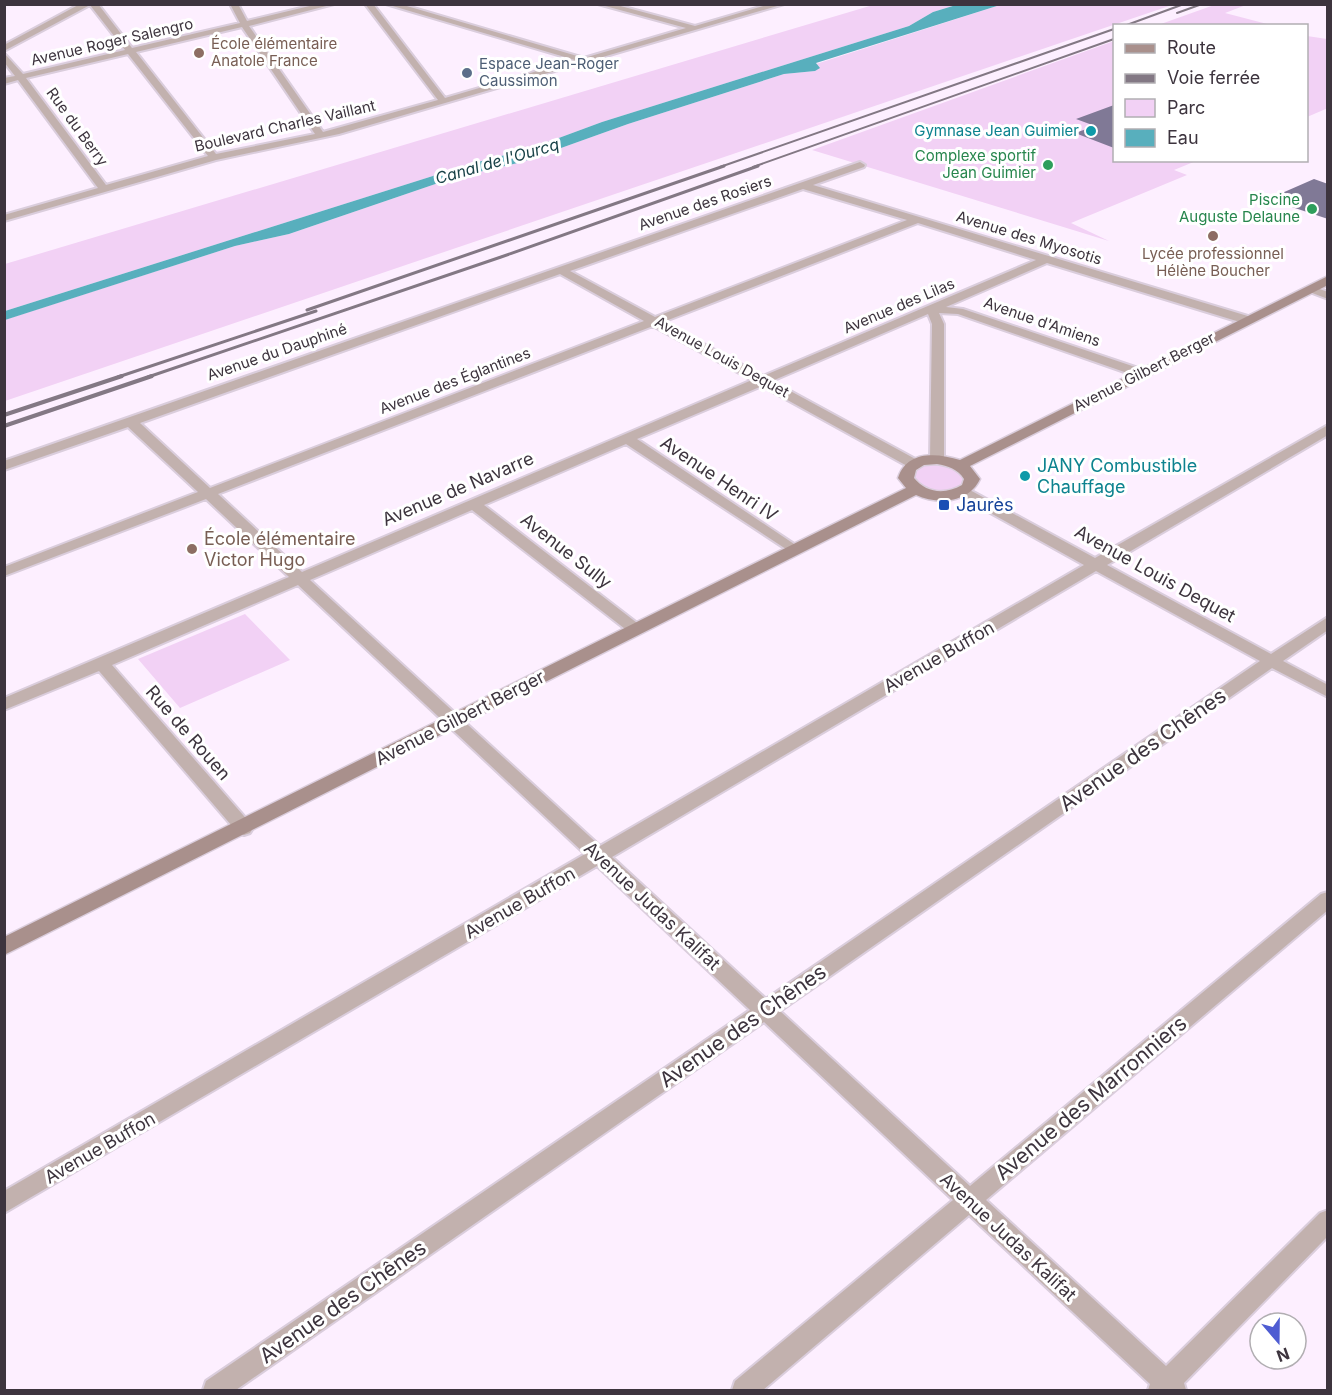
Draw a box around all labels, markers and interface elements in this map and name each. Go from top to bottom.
street label: Avenue Roger Salengro [29,14,195,69]
legend [1113,24,1308,162]
place label: École élémentaire Anatole France [211,34,337,70]
text: Route [1167,37,1216,58]
marker: École élémentaire Anatole France [192,46,206,60]
place label: Espace Jean-Roger Caussimon [479,54,619,90]
marker: Espace Jean-Roger Caussimon [460,66,474,80]
text: Voie ferrée [1167,67,1260,88]
street label: Rue du Berry [43,84,113,170]
street label: Boulevard Charles Vaillant [193,95,377,156]
text: Parc [1167,97,1205,118]
place label: Gymnase Jean Guimier [914,121,1079,140]
marker: Gymnase Jean Guimier [1084,124,1098,138]
text: Eau [1167,127,1199,148]
water label: Canal de l'Ourcq [433,134,561,188]
place label: Complexe sportif Jean Guimier [915,146,1036,182]
marker: Complexe sportif Jean Guimier [1041,158,1055,172]
street label: Avenue des Rosiers [636,171,774,234]
place label: Piscine Auguste Delaune [1179,190,1300,226]
marker: Piscine Auguste Delaune [1305,202,1319,216]
street label: Avenue des Myosotis [954,206,1104,269]
marker: Lycée professionnel Hélène Boucher [1206,229,1220,243]
place label: Lycée professionnel Hélène Boucher [1142,244,1284,280]
street label: Avenue des Lilas [840,274,957,338]
street label: Avenue d'Amiens [981,293,1103,350]
street label: Avenue Louis Dequet [652,312,793,401]
street label: Avenue du Dauphiné [204,319,349,384]
street label: Avenue Gilbert Berger [1070,328,1218,415]
street label: Avenue des Églantines [377,343,533,418]
street label: Avenue Henri IV [657,432,782,525]
street label: Avenue de Navarre [379,447,537,530]
place label: JANY Combustible Chauffage [1037,455,1197,497]
marker: JANY Combustible Chauffage [1018,469,1032,483]
place label: Jaurès [956,494,1014,515]
marker: Jaurès [937,498,951,512]
street label: Avenue Sully [517,509,616,593]
street label: Avenue Louis Dequet [1071,521,1239,627]
place label: École élémentaire Victor Hugo [204,527,355,570]
marker: École élémentaire Victor Hugo [185,542,199,556]
street label: Avenue Buffon [880,616,998,697]
street label: Avenue Gilbert Berger [372,666,548,769]
street label: Rue de Rouen [142,681,235,784]
street label: Avenue des Chênes [1055,683,1231,816]
street label: Avenue Judas Kalifat [580,837,725,974]
street label: Avenue Buffon [461,862,579,943]
street label: Avenue des Chênes [655,959,831,1092]
street label: Avenue des Marronniers [990,1010,1191,1185]
street label: Avenue Buffon [41,1107,159,1188]
street label: Avenue Judas Kalifat [936,1168,1081,1305]
street label: Avenue des Chênes [255,1235,431,1368]
north arrow [1248,1311,1308,1371]
text: N [1274,1344,1292,1367]

